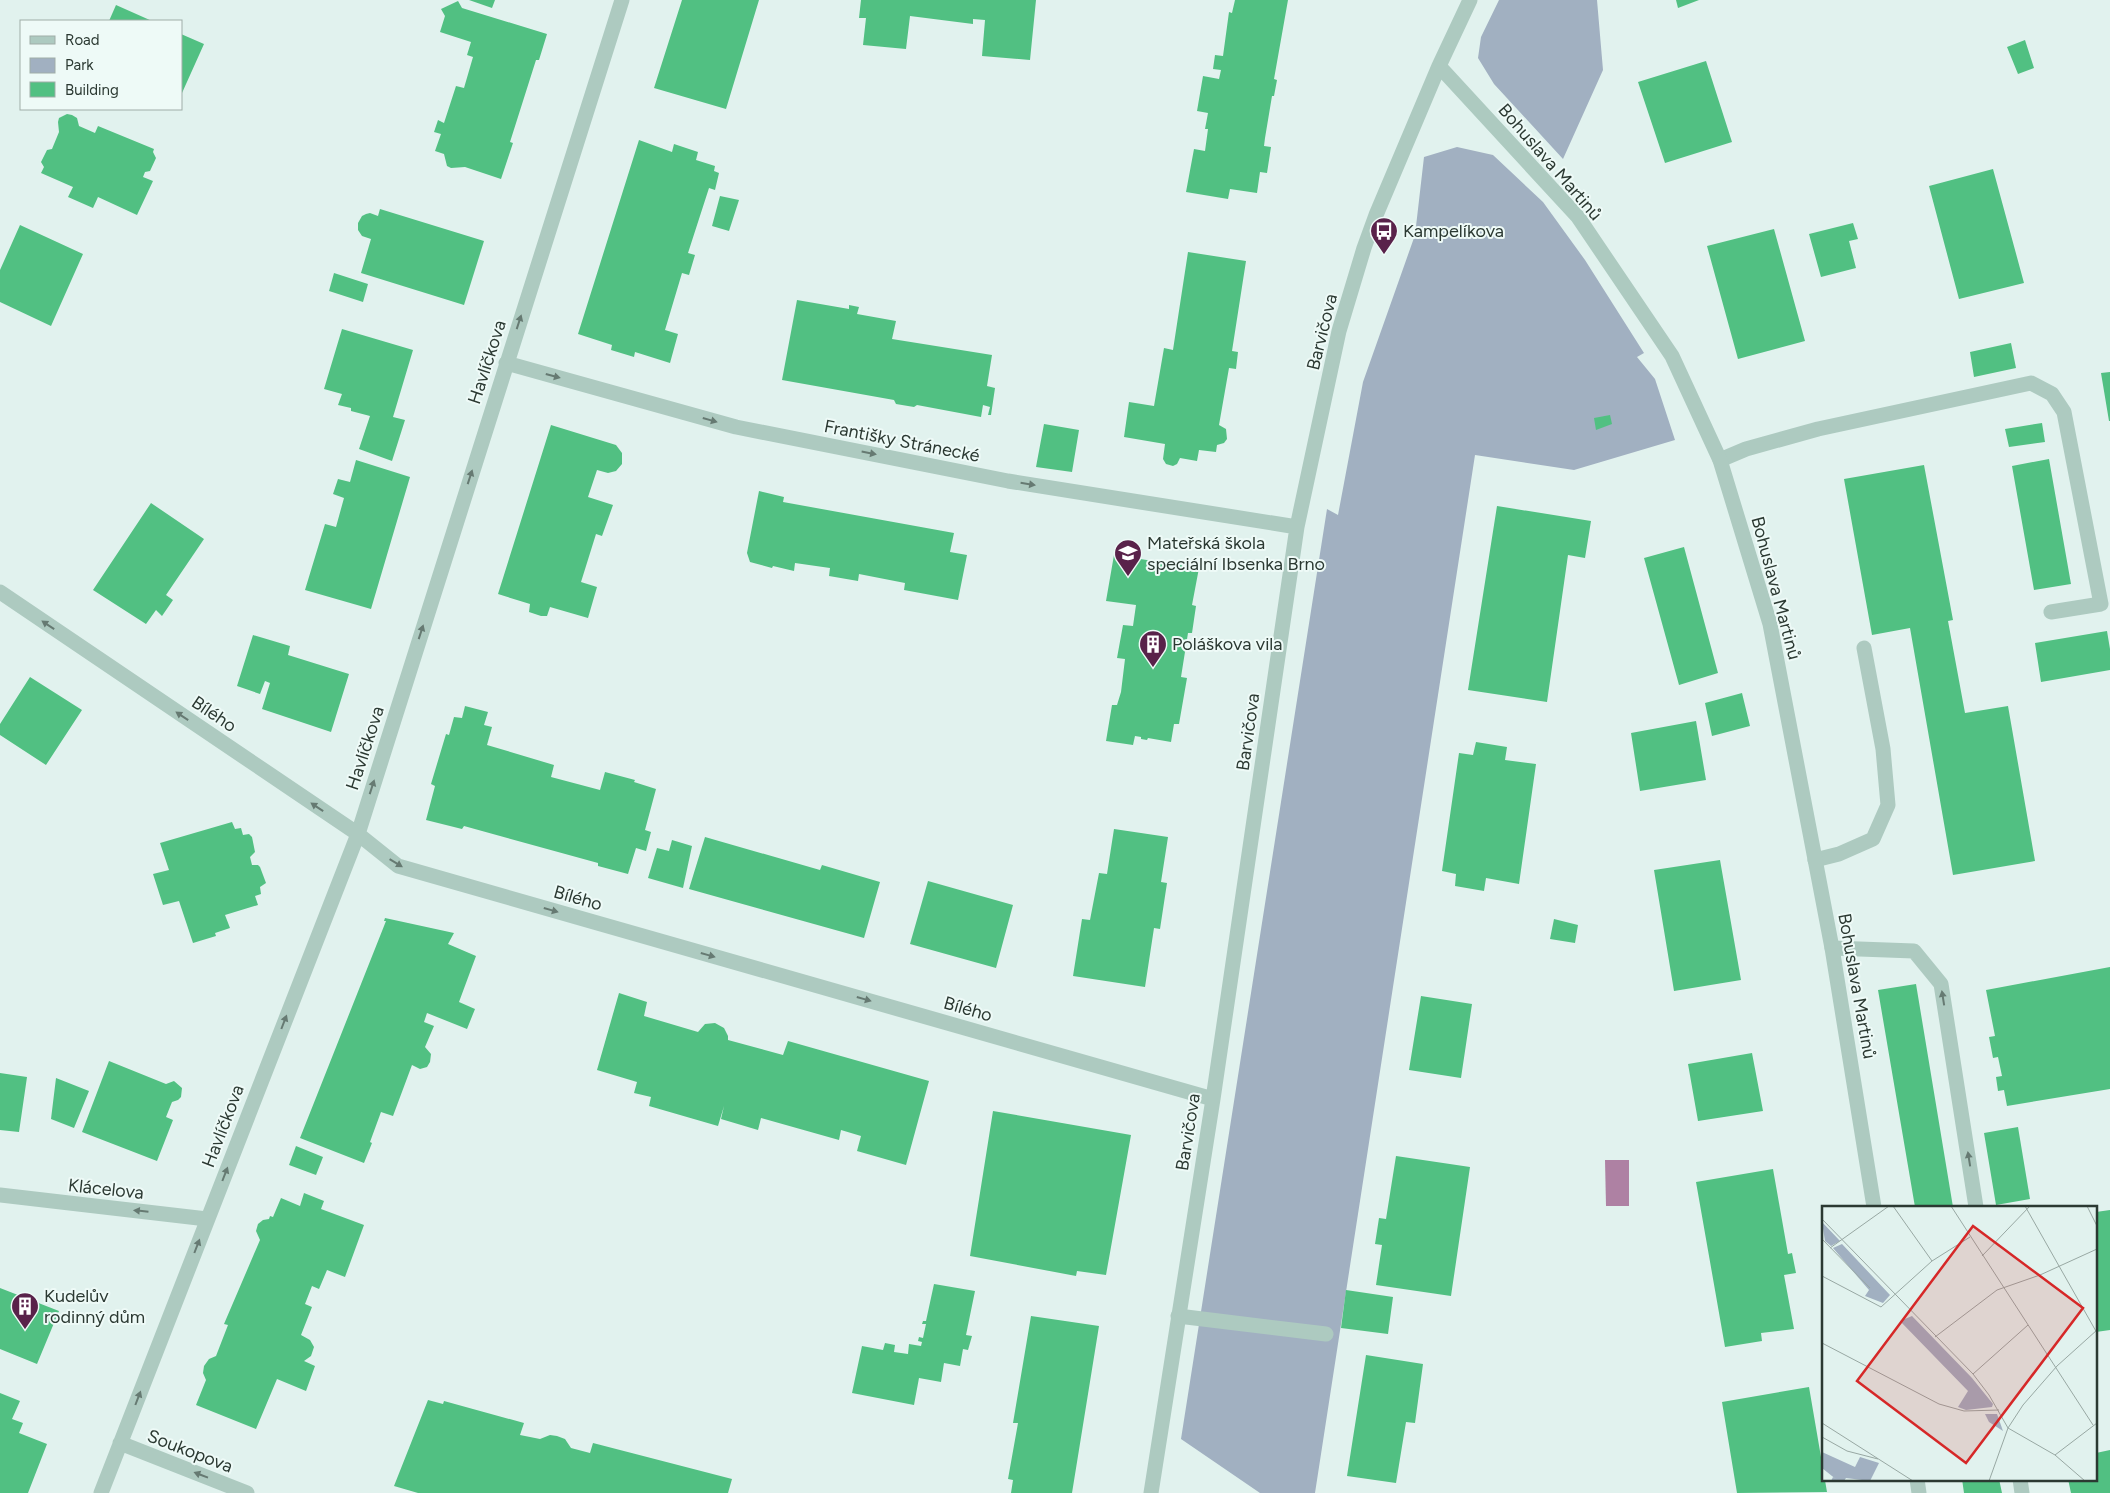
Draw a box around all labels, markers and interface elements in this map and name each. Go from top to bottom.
legend [20,20,182,110]
text: Road [65,31,100,49]
text: Park [65,56,94,74]
text: Building [65,81,119,99]
street label: Bohuslava Martinů [1493,99,1607,225]
bus stop icon: Kampelíkova [1369,216,1399,255]
place label: Kampelíkova [1403,220,1504,242]
street label: Barvičova [1302,291,1342,373]
one-way arrow [516,315,523,330]
street label: Havlíčkova [463,317,511,407]
one-way arrow [546,372,561,380]
street label: Františky Stránecké [822,415,982,467]
one-way arrow [702,416,717,424]
one-way arrow [861,450,877,458]
one-way arrow [467,470,474,485]
one-way arrow [1021,480,1037,488]
street label: Bohuslava Martinů [1746,514,1806,662]
place label: Mateřská škola speciální Ibsenka Brno [1147,532,1325,575]
school or university icon: Mateřská škola speciální Ibsenka Brno [1113,538,1143,577]
one-way arrow [41,620,55,629]
one-way arrow [418,625,426,640]
building icon: Poláškova vila [1138,629,1168,668]
place label: Poláškova vila [1172,633,1282,655]
street label: Bílého [187,691,241,737]
street label: Barvičova [1232,692,1264,772]
street label: Havlíčkova [341,703,389,793]
one-way arrow [176,711,189,721]
one-way arrow [369,780,377,795]
one-way arrow [310,802,324,812]
one-way arrow [389,859,403,868]
street label: Bílého [551,881,605,915]
one-way arrow [544,906,559,914]
street label: Bohuslava Martinů [1833,912,1881,1060]
one-way arrow [700,951,715,959]
one-way arrow [1939,990,1947,1006]
street label: Bílého [941,992,995,1026]
one-way arrow [856,996,871,1004]
one-way arrow [280,1014,288,1029]
street label: Havlíčkova [197,1082,249,1170]
street label: Barvičova [1171,1092,1205,1172]
one-way arrow [1964,1150,1972,1166]
one-way arrow [221,1166,229,1181]
street label: Klácelova [67,1174,145,1204]
inset map [1822,1206,2098,1480]
one-way arrow [133,1207,149,1215]
one-way arrow [193,1239,201,1254]
place label: Kudelův rodinný dům [44,1285,145,1328]
building icon: Kudelův rodinný dům [10,1291,40,1330]
one-way arrow [134,1390,142,1405]
street label: Soukopova [144,1425,236,1477]
one-way arrow [193,1471,208,1479]

